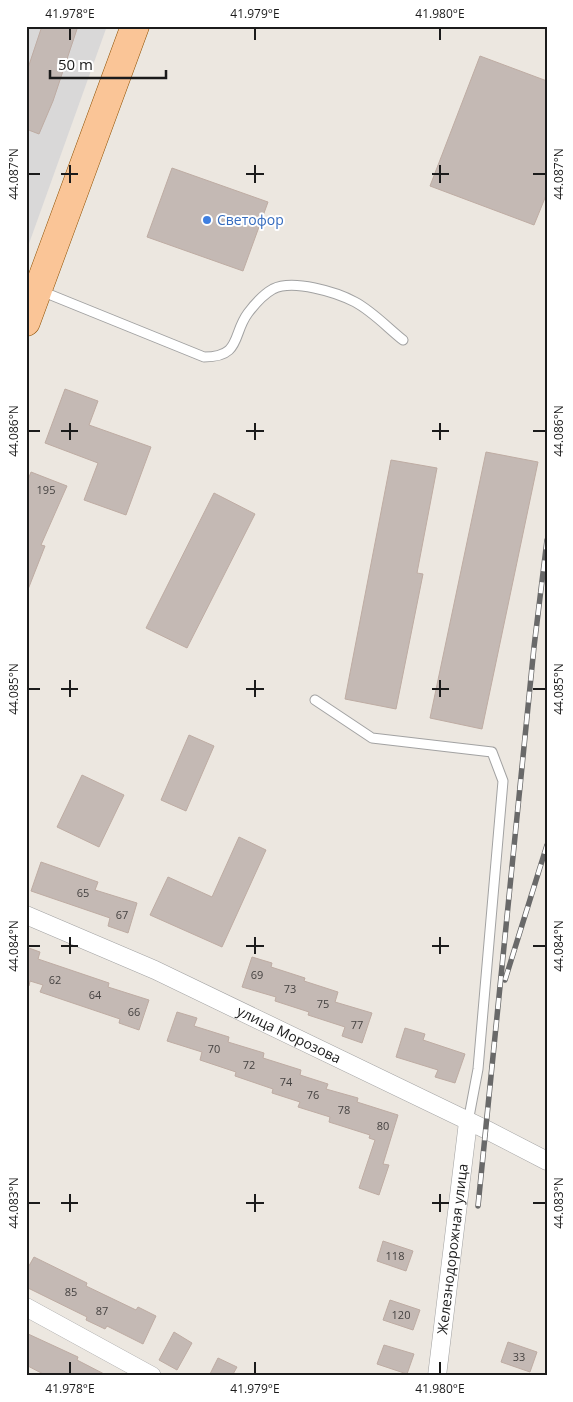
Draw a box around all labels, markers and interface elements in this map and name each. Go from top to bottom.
text: 41.978°E [45,5,95,22]
text: 41.979°E [230,5,280,22]
text: 41.980°E [415,5,465,22]
scale bar [50,48,166,80]
text: 50 m [58,54,93,74]
text: 44.087°N [5,148,22,200]
text: 44.087°N [550,148,567,200]
place label: Светофор [217,210,284,229]
marker: Светофор [201,214,213,226]
text: 44.086°N [5,405,22,457]
text: 44.086°N [550,405,567,457]
house number: 195 [37,482,55,497]
text: 44.085°N [5,663,22,715]
text: 44.085°N [550,663,567,715]
house number: 65 [77,885,89,900]
house number: 67 [116,907,128,922]
text: 44.084°N [5,920,22,972]
text: 44.084°N [550,920,567,972]
house number: 69 [251,967,263,982]
house number: 62 [49,972,61,987]
house number: 73 [284,981,296,996]
house number: 64 [89,987,102,1002]
house number: 75 [317,996,329,1011]
street label: улица Морозова [234,1001,344,1067]
house number: 66 [128,1004,140,1019]
house number: 77 [351,1017,363,1032]
house number: 70 [208,1041,220,1056]
house number: 72 [243,1057,255,1072]
house number: 74 [280,1074,293,1089]
house number: 76 [307,1087,319,1102]
house number: 78 [338,1102,350,1117]
house number: 80 [377,1118,389,1133]
street label: Железнодорожная улица [432,1162,472,1335]
text: 44.083°N [5,1177,22,1229]
text: 44.083°N [550,1177,567,1229]
house number: 118 [386,1248,404,1263]
house number: 85 [65,1284,77,1299]
house number: 87 [96,1303,108,1318]
house number: 120 [392,1307,410,1322]
house number: 33 [513,1349,525,1364]
text: 41.978°E [45,1380,95,1397]
text: 41.979°E [230,1380,280,1397]
text: 41.980°E [415,1380,465,1397]

